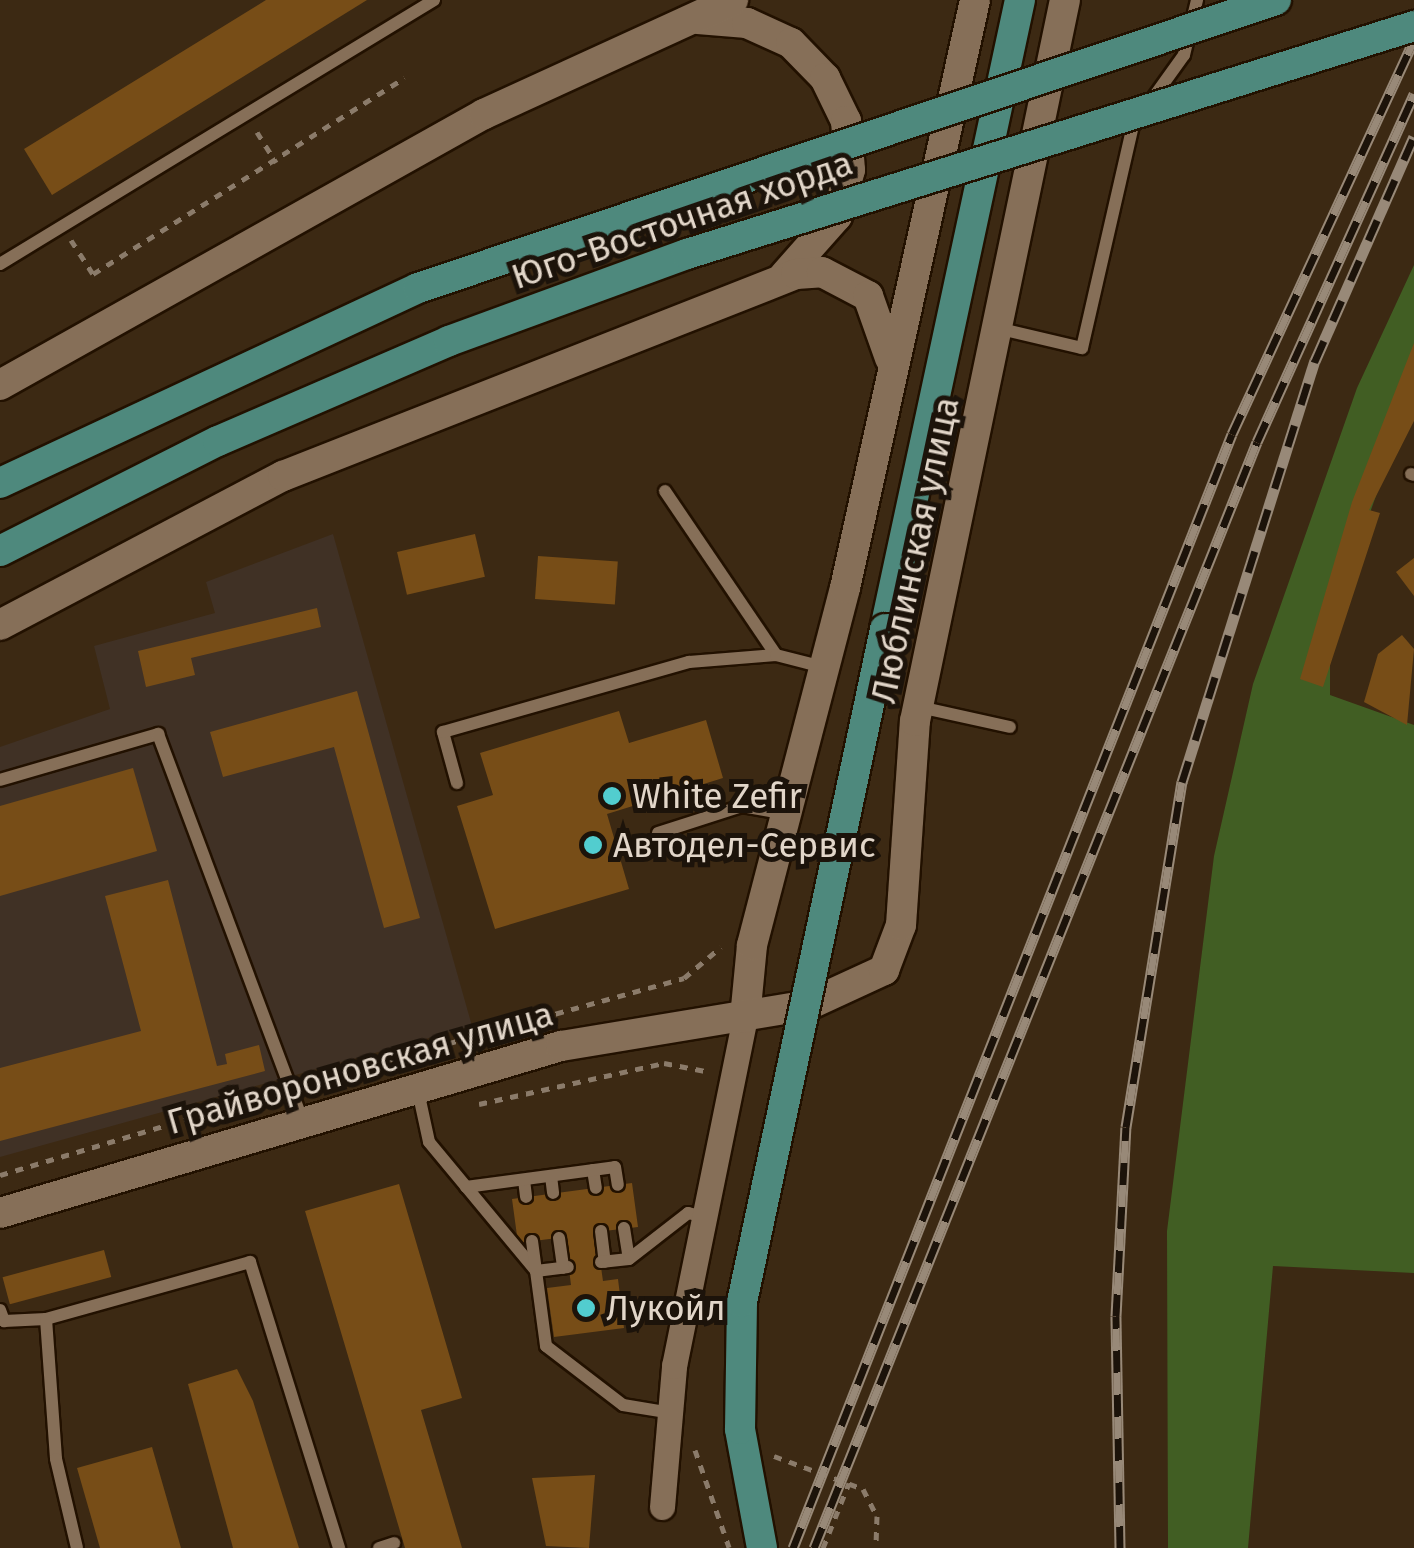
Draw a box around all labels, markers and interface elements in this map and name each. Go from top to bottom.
street label: Юго-Восточная хорда [506,142,858,298]
street label: Люблинская улица [862,393,968,707]
place label: White Zefir [632,775,802,817]
marker: White Zefir [601,785,623,807]
place label: Автодел-Сервис [613,824,876,866]
marker: Автодел-Сервис [582,834,604,856]
street label: Грайвороновская улица [162,993,558,1143]
place label: Лукойл [606,1287,726,1329]
marker: Лукойл [575,1297,597,1319]

